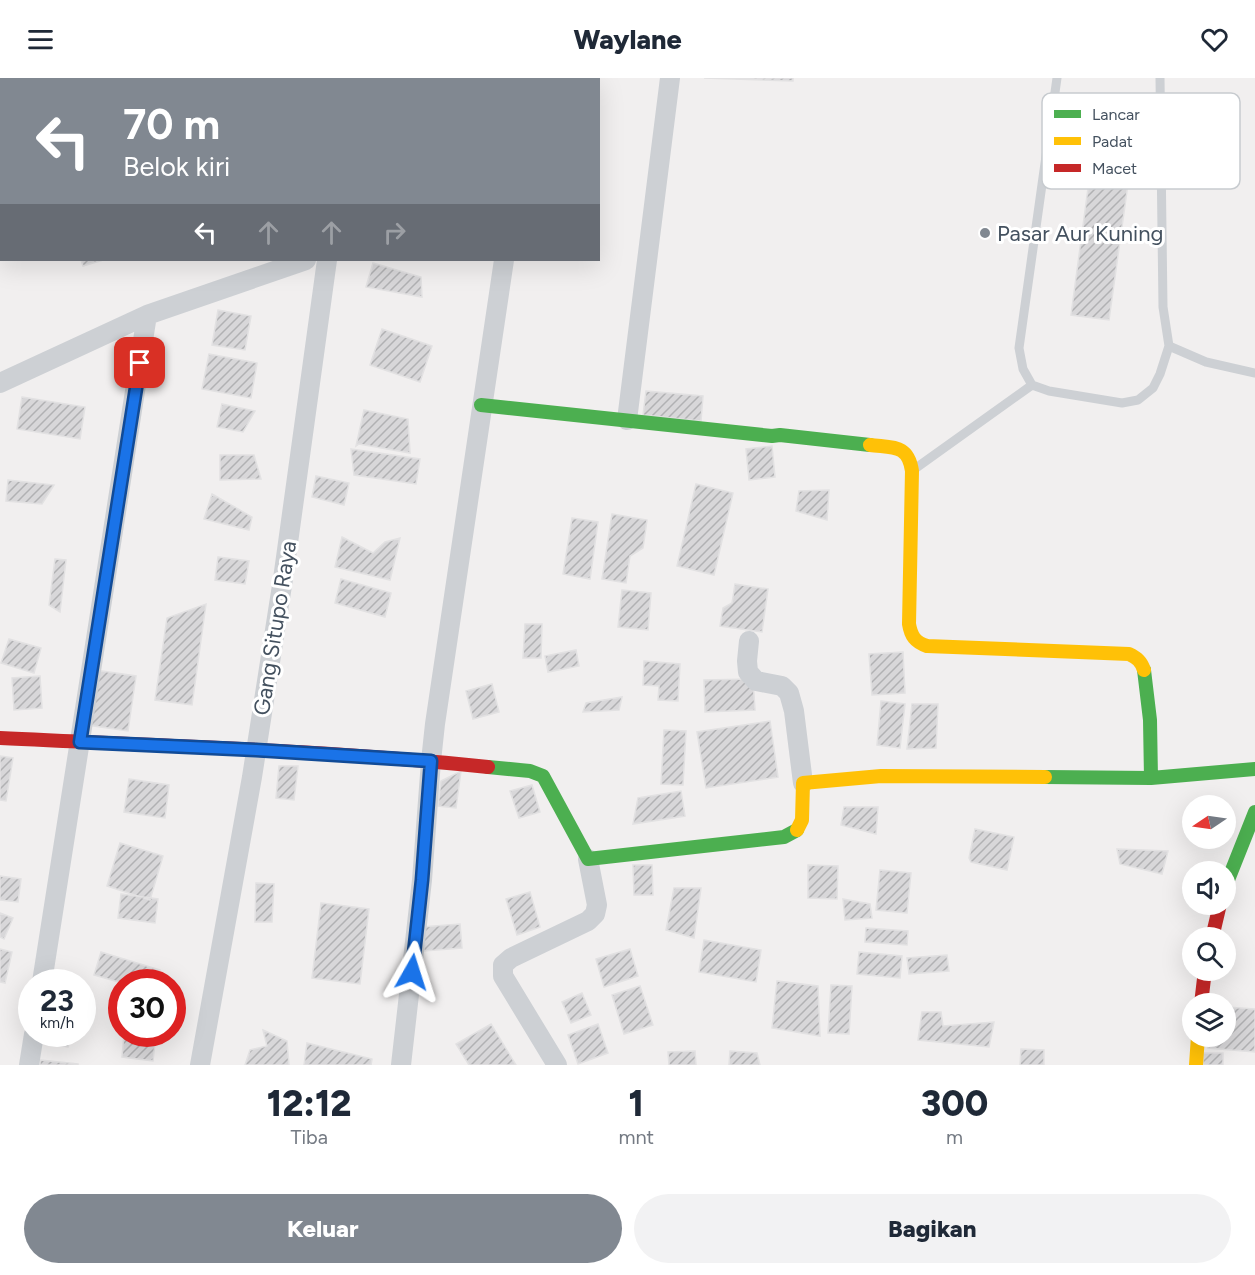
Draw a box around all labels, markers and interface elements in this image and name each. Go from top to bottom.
icon: menu [24,23,57,56]
text: Waylane [573,23,682,56]
icon: heart [1198,23,1231,56]
legend [1042,93,1240,189]
text: 70 m [123,99,220,150]
icon: left [24,102,102,180]
text: Lancar [1092,105,1140,124]
text: Padat [1092,132,1133,151]
text: Belok kiri [123,150,230,183]
text: Macet [1092,159,1137,178]
icon: left [189,216,222,249]
icon: ahead [252,216,285,249]
icon: ahead [315,216,348,249]
icon: right [378,216,411,249]
place label: Pasar Aur Kuning [997,220,1163,247]
marker: Pasar Aur Kuning [978,226,992,240]
pin [114,337,165,388]
icon: arrive [123,346,156,379]
street label: Gang Situpo Raya [248,539,302,717]
north arrow [1182,795,1236,849]
map controls [1182,795,1236,1047]
button: sound [1182,861,1236,915]
button: search [1182,927,1236,981]
position arrow [380,940,444,1004]
speed limit sign: 30 [108,969,186,1047]
text: 23 [40,982,74,1019]
button: layers [1182,993,1236,1047]
text: km/h [40,1014,74,1032]
text: 12:12 [267,1082,352,1125]
text: 1 [629,1082,644,1125]
text: 300 [921,1082,988,1125]
text: Tiba [290,1125,328,1149]
text: mnt [618,1125,654,1149]
text: m [946,1125,963,1149]
button: Keluar [24,1194,622,1263]
button: Bagikan [634,1194,1231,1263]

